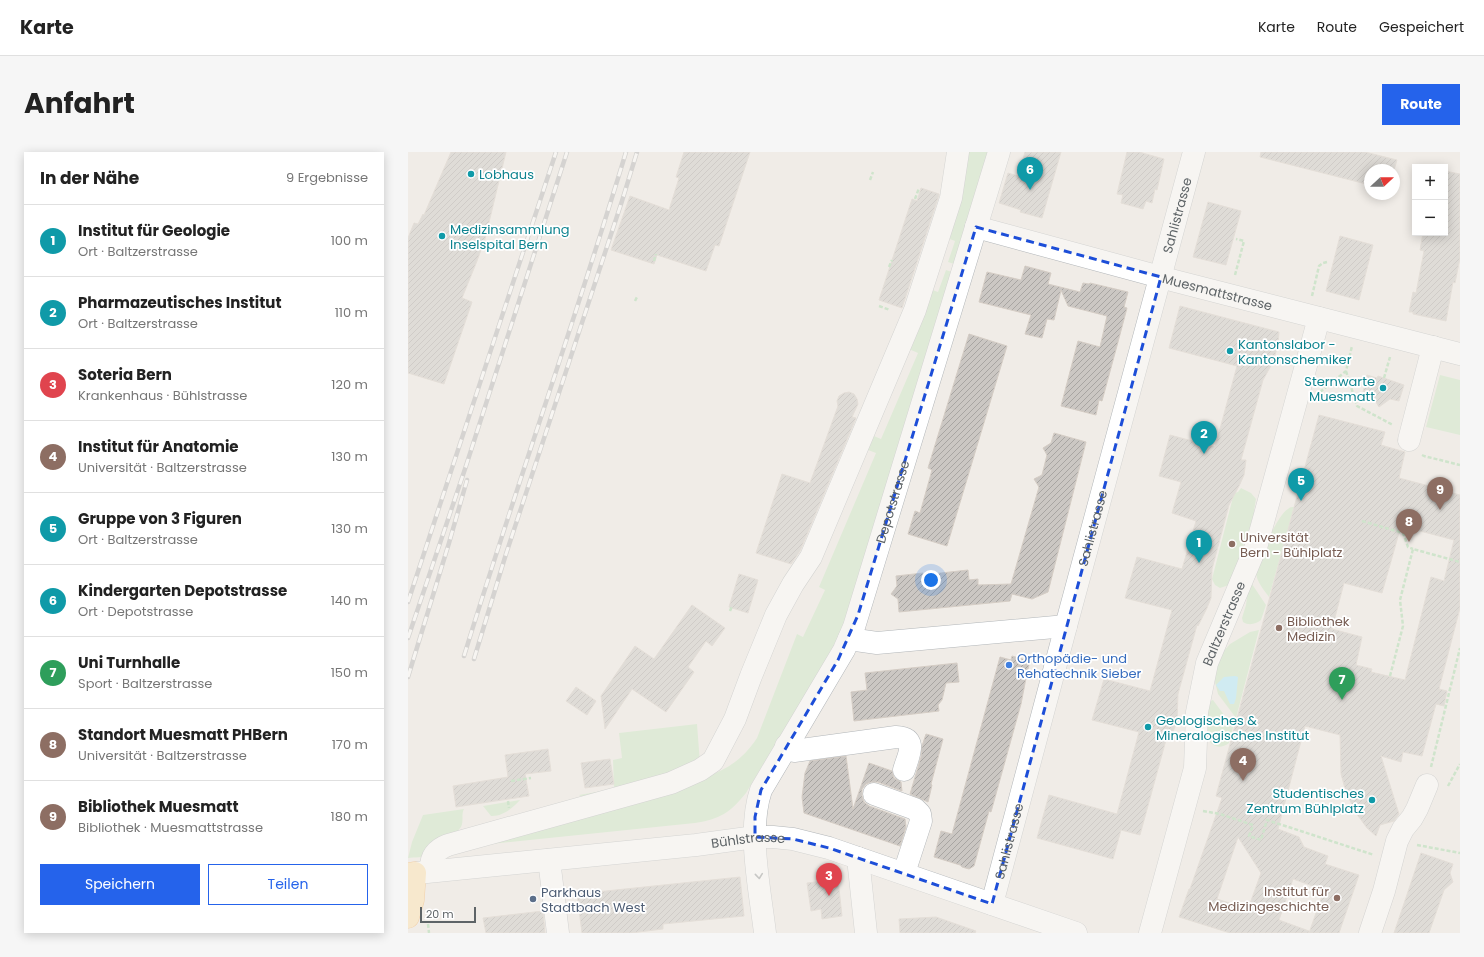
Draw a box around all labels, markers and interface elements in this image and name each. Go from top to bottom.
text: Karte [20,14,74,41]
text: Karte [1258,17,1295,37]
text: Route [1317,17,1357,37]
text: Gespeichert [1379,17,1464,37]
text: Anfahrt [24,84,135,123]
button: Route [1382,84,1460,125]
pin: 6 [1017,157,1043,190]
north arrow [1364,164,1400,200]
map controls [1412,164,1448,236]
button: + [1412,164,1448,200]
place label: Lobhaus [479,165,534,184]
text: In der Nähe [40,166,139,190]
text: 9 Ergebnisse [286,168,368,187]
marker: Lobhaus [466,169,476,179]
street label: Sahlistrasse [1158,175,1197,256]
button: − [1412,200,1448,236]
text: Institut für Geologie [78,220,230,241]
place label: Medizinsammlung Inselspital Bern [450,220,570,254]
text: 1 [51,231,55,250]
text: 100 m [331,231,368,250]
marker: Medizinsammlung Inselspital Bern [437,231,447,241]
text: Ort · Baltzerstrasse [78,242,198,261]
street label: Muesmattstrasse [1160,269,1274,316]
text: Pharmazeutisches Institut [78,292,282,313]
text: 2 [49,303,57,322]
text: 110 m [335,303,368,322]
text: Ort · Baltzerstrasse [78,314,198,333]
place label: Kantonslabor - Kantonschemiker [1238,335,1352,369]
marker: Kantonslabor - Kantonschemiker [1225,346,1235,356]
text: Soteria Bern [78,364,172,385]
place label: Sternwarte Muesmatt [1304,372,1375,406]
text: 3 [49,375,57,394]
text: 120 m [331,375,368,394]
marker: Sternwarte Muesmatt [1378,383,1388,393]
text: Krankenhaus · Bühlstrasse [78,386,247,405]
pin: 2 [1191,421,1217,454]
text: Institut für Anatomie [78,436,239,457]
text: 4 [49,447,57,466]
text: 130 m [331,447,368,466]
text: Universität · Baltzerstrasse [78,458,247,477]
street label: Depotstrasse [871,458,914,546]
pin: 5 [1288,468,1314,501]
pin: 9 [1427,477,1453,510]
street label: Sahlistrasse [1074,488,1112,568]
text: Gruppe von 3 Figuren [78,508,242,529]
pin: 8 [1396,509,1422,542]
text: 5 [49,519,57,538]
text: 130 m [331,519,368,538]
place label: Universität Bern - Bühlplatz [1240,528,1343,562]
text: Ort · Baltzerstrasse [78,530,198,549]
pin: 1 [1186,530,1212,563]
marker: Universität Bern - Bühlplatz [1227,539,1237,549]
your location [921,570,941,590]
street label: Baltzerstrasse [1198,578,1250,669]
text: Kindergarten Depotstrasse [78,580,287,601]
text: 6 [49,591,57,610]
text: 140 m [331,591,368,610]
text: Ort · Depotstrasse [78,602,193,621]
place label: Bibliothek Medizin [1287,612,1350,646]
marker: Bibliothek Medizin [1274,623,1284,633]
place label: Orthopädie- und Rehatechnik Sieber [1017,649,1141,683]
text: Uni Turnhalle [78,652,180,673]
marker: Orthopädie- und Rehatechnik Sieber [1004,660,1014,670]
text: 7 [50,663,56,682]
text: 150 m [331,663,368,682]
pin: 7 [1329,667,1355,700]
text: Sport · Baltzerstrasse [78,674,212,693]
place label: Geologisches & Mineralogisches Institut [1156,711,1310,745]
marker: Geologisches & Mineralogisches Institut [1143,722,1153,732]
text: Standort Muesmatt PHBern [78,724,288,745]
text: 8 [49,735,57,754]
text: 170 m [332,735,368,754]
text: Universität · Baltzerstrasse [78,746,247,765]
pin: 4 [1230,748,1256,781]
place label: Studentisches Zentrum Bühlplatz [1247,784,1364,818]
marker: Studentisches Zentrum Bühlplatz [1367,795,1377,805]
text: Bibliothek Muesmatt [78,796,239,817]
street label: Sahlistrasse [990,801,1028,881]
text: 9 [49,807,57,826]
text: 180 m [331,807,368,826]
text: Bibliothek · Muesmattstrasse [78,818,263,837]
street label: Bühlstrasse [710,828,786,853]
pin: 3 [816,863,842,896]
button: Speichern [40,864,200,905]
button: Teilen [208,864,368,905]
one-way arrow [754,873,763,879]
place label: Institut für Medizingeschichte [1208,882,1329,916]
place label: Parkhaus Stadtbach West [541,883,645,917]
marker: Institut für Medizingeschichte [1332,893,1342,903]
marker: Parkhaus Stadtbach West [528,894,538,904]
scale bar [420,905,476,924]
text: 20 m [426,906,454,922]

